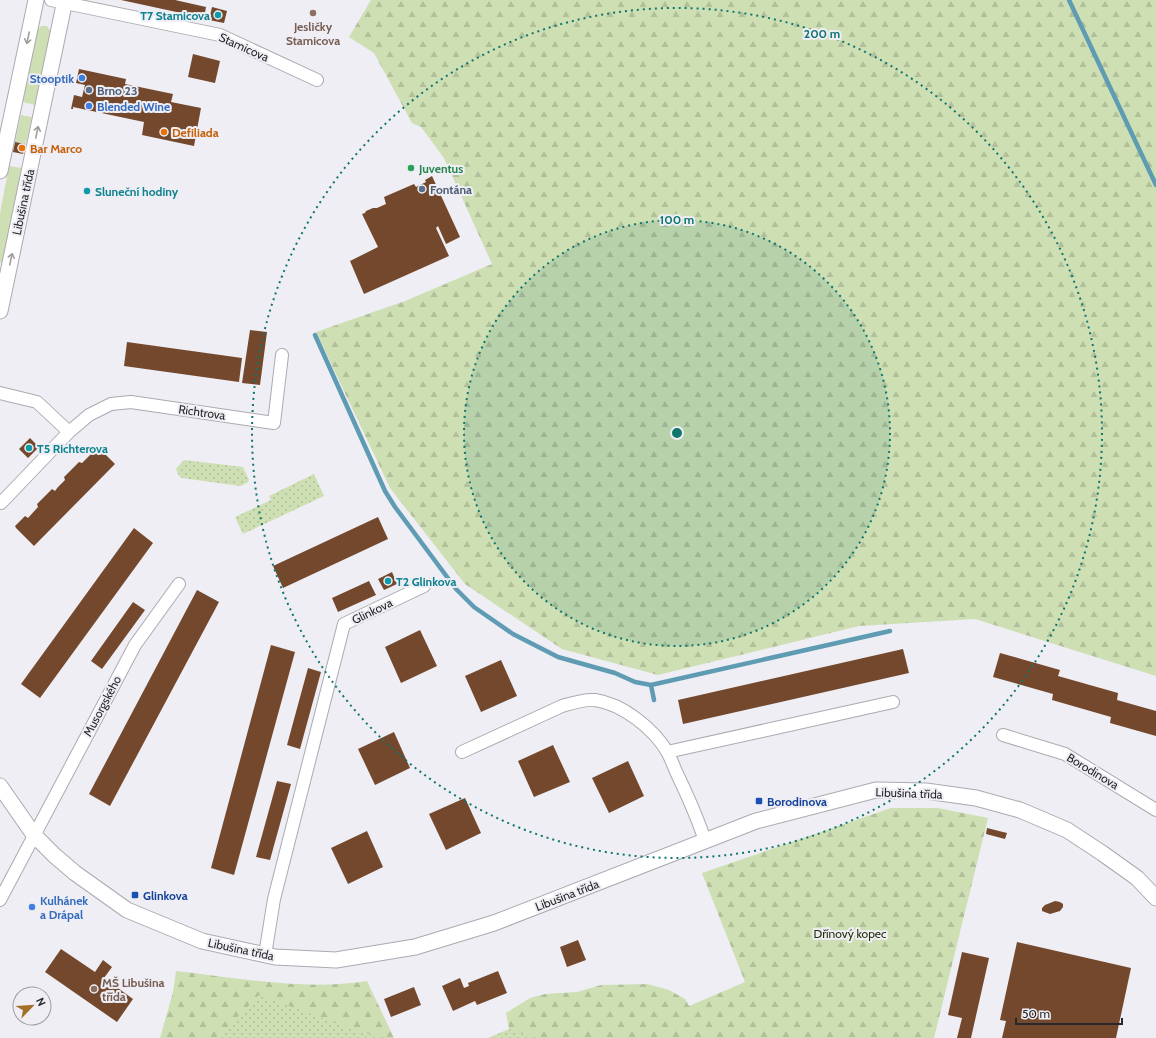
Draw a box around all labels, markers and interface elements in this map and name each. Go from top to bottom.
place label: T7 Stamicova [140,8,210,23]
marker: Jesličky Stamicova [308,8,318,18]
marker: T7 Stamicova [213,10,223,20]
place label: Jesličky Stamicova [286,19,340,48]
text: 200 m [804,26,840,41]
street label: Stamicova [217,29,272,65]
one-way arrow [23,31,31,44]
place label: Stooptik [30,71,74,86]
marker: Stooptik [77,73,87,83]
place label: Brno 23 [97,83,137,98]
marker: Brno 23 [84,85,94,95]
place label: Blended Wine [97,99,170,114]
marker: Blended Wine [84,101,94,111]
place label: Defiliada [172,125,219,140]
one-way arrow [34,126,42,139]
marker: Defiliada [159,127,169,137]
place label: Bar Marco [30,141,82,156]
marker: Bar Marco [17,143,27,153]
place label: Juventus [418,161,463,176]
marker: Juventus [406,163,416,173]
street label: Libušina třída [9,167,37,236]
place label: Fontána [430,182,472,197]
place label: Sluneční hodiny [95,184,179,199]
marker: Fontána [417,184,427,194]
marker: Sluneční hodiny [82,186,92,196]
text: 100 m [660,212,694,227]
one-way arrow [7,253,15,266]
street label: Richtrova [178,401,227,423]
centre of rings [670,426,684,440]
place label: T5 Richterova [37,441,108,456]
marker: T5 Richterova [24,443,34,453]
place label: T2 Glinkova [396,574,456,589]
marker: T2 Glinkova [383,576,393,586]
street label: Glinkova [349,595,395,627]
street label: Musorgského [80,673,124,739]
street label: Borodinova [1064,750,1122,792]
street label: Libušina třída [875,784,943,802]
place label: Borodinova [767,794,827,809]
marker: Borodinova [754,796,764,806]
street label: Libušina třída [533,876,601,914]
place label: Glinkova [143,888,188,903]
marker: Glinkova [130,890,140,900]
place label: Kulhánek a Drápal [40,893,88,922]
marker: Kulhánek a Drápal [27,902,37,912]
park label: Dřínový kopec [814,926,887,941]
street label: Libušina třída [207,935,276,963]
place label: MŠ Libušina třída [102,975,165,1004]
marker: MŠ Libušina třída [89,984,99,994]
north arrow [12,986,52,1026]
text: N [33,995,49,1008]
scale bar [1016,1000,1122,1026]
text: 50 m [1022,1006,1050,1021]

